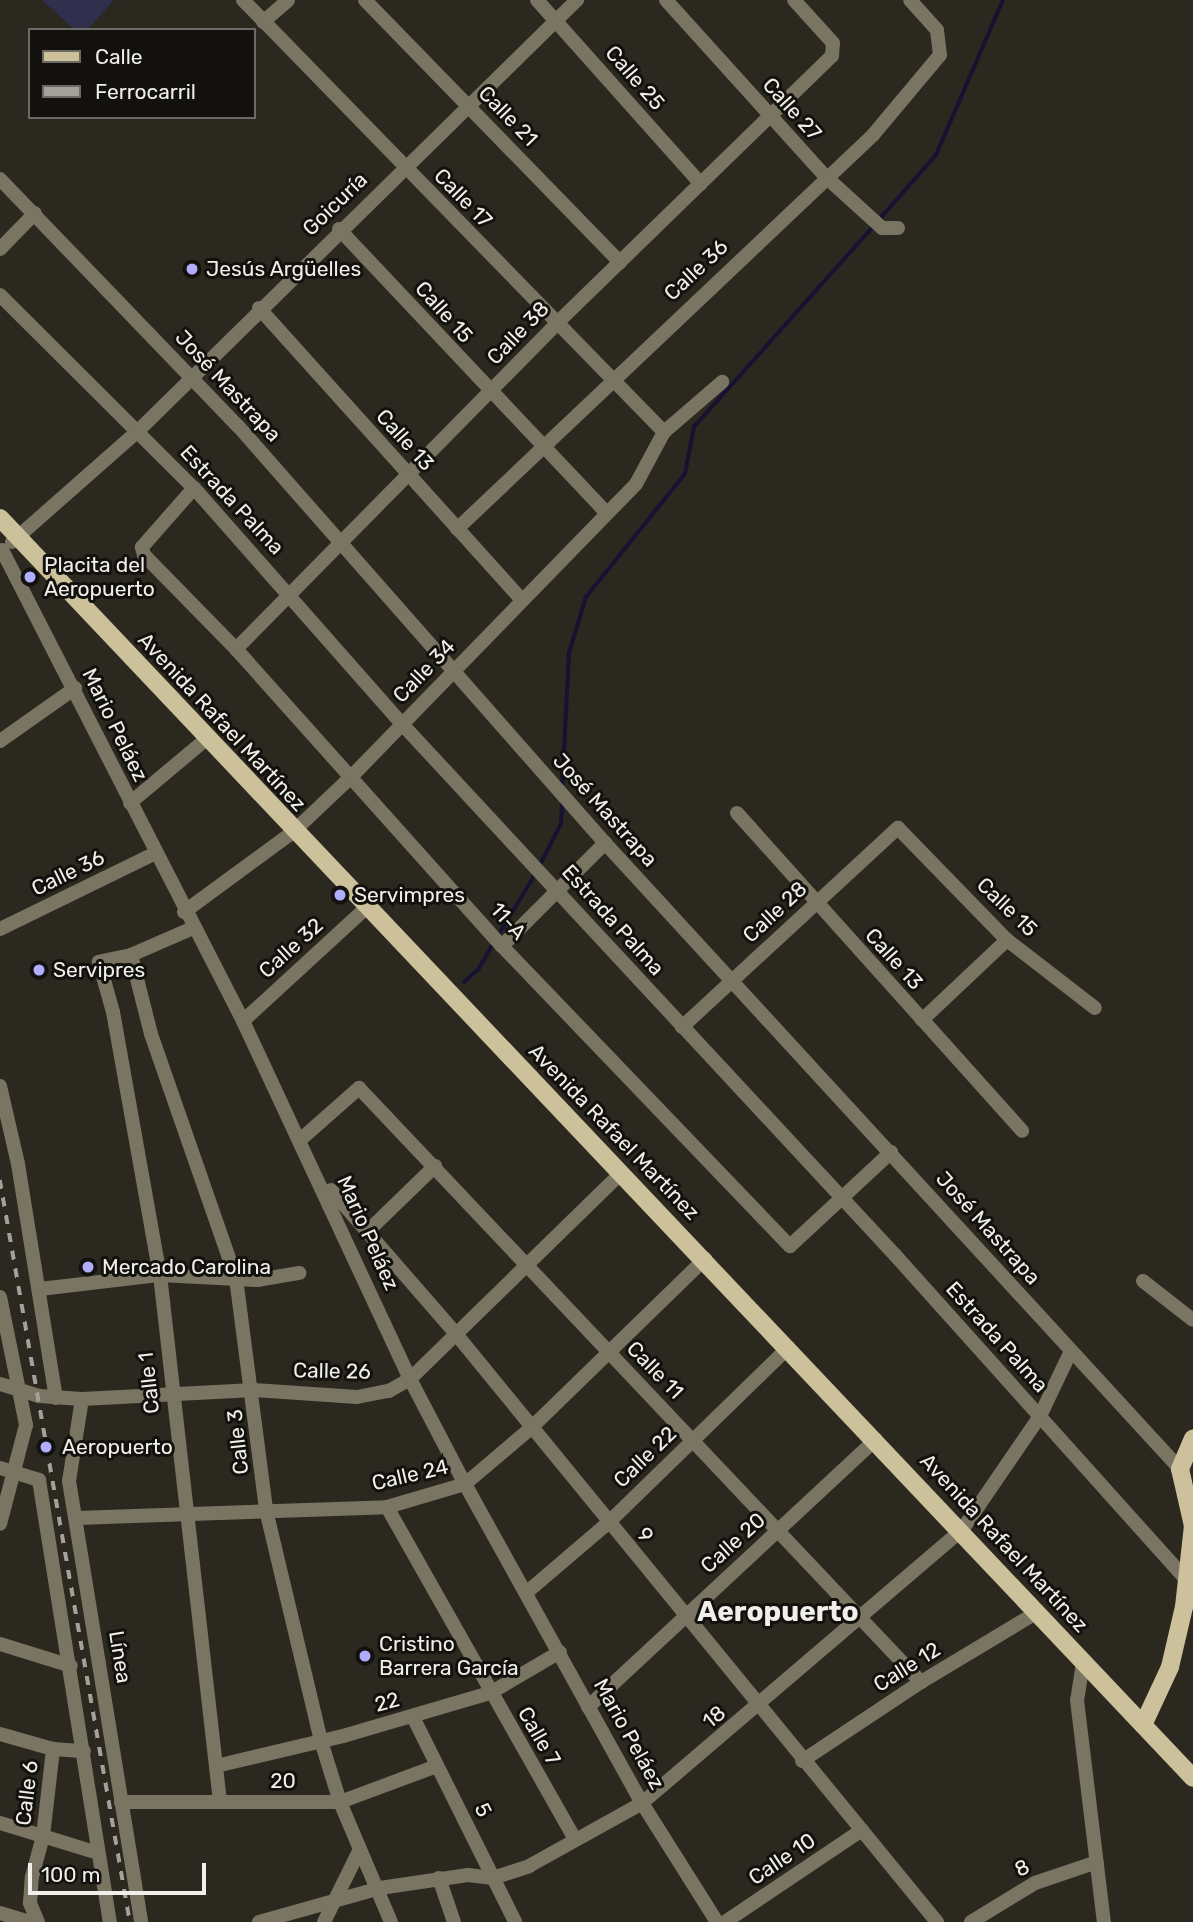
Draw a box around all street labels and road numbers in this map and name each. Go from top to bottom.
street label: Calle 25 [600,40,670,116]
street label: Calle 27 [757,72,827,146]
street label: Calle 21 [473,81,543,151]
street label: Calle 17 [429,163,497,233]
street label: Goicuría [297,167,373,241]
street label: Calle 36 [659,234,733,306]
street label: Calle 15 [410,276,478,348]
street label: Calle 38 [482,296,554,370]
street label: José Mastrapa [170,325,286,447]
street label: Calle 13 [371,404,439,476]
street label: Estrada Palma [175,440,289,560]
street label: Avenida Rafael Martínez [133,627,311,817]
street label: Calle 34 [388,634,460,708]
street label: Mario Peláez [77,664,153,786]
street label: José Mastrapa [548,748,662,872]
street label: Calle 36 [27,845,109,901]
street label: Estrada Palma [557,859,669,981]
street label: Calle 15 [972,872,1042,942]
street label: Calle 28 [738,876,812,948]
street label: 11-A [485,897,531,945]
street label: Calle 32 [254,913,328,983]
street label: Calle 13 [860,923,928,995]
street label: Avenida Rafael Martínez [523,1039,705,1225]
street label: José Mastrapa [931,1166,1045,1290]
street label: Mario Peláez [332,1172,404,1294]
street label: Estrada Palma [941,1276,1053,1398]
street label: Calle 11 [621,1336,689,1404]
street label: Calle 1 [133,1351,165,1415]
street label: Calle 26 [293,1358,371,1384]
street label: Calle 3 [222,1408,254,1476]
street label: Calle 22 [608,1421,682,1493]
street label: Avenida Rafael Martínez [915,1448,1093,1638]
street label: Calle 24 [369,1454,451,1496]
street label: Calle 20 [695,1507,771,1579]
street label: 9 [631,1522,659,1548]
street label: Línea [103,1629,137,1685]
street label: Calle 12 [869,1637,945,1697]
street label: Mario Peláez [588,1674,670,1794]
street label: 22 [372,1687,402,1717]
street label: 18 [697,1700,731,1734]
street label: Calle 7 [512,1702,566,1770]
street label: Calle 6 [11,1759,43,1827]
street label: 20 [270,1768,296,1794]
street label: 5 [469,1799,497,1821]
street label: Calle 10 [744,1828,820,1890]
street label: 8 [1010,1854,1034,1882]

